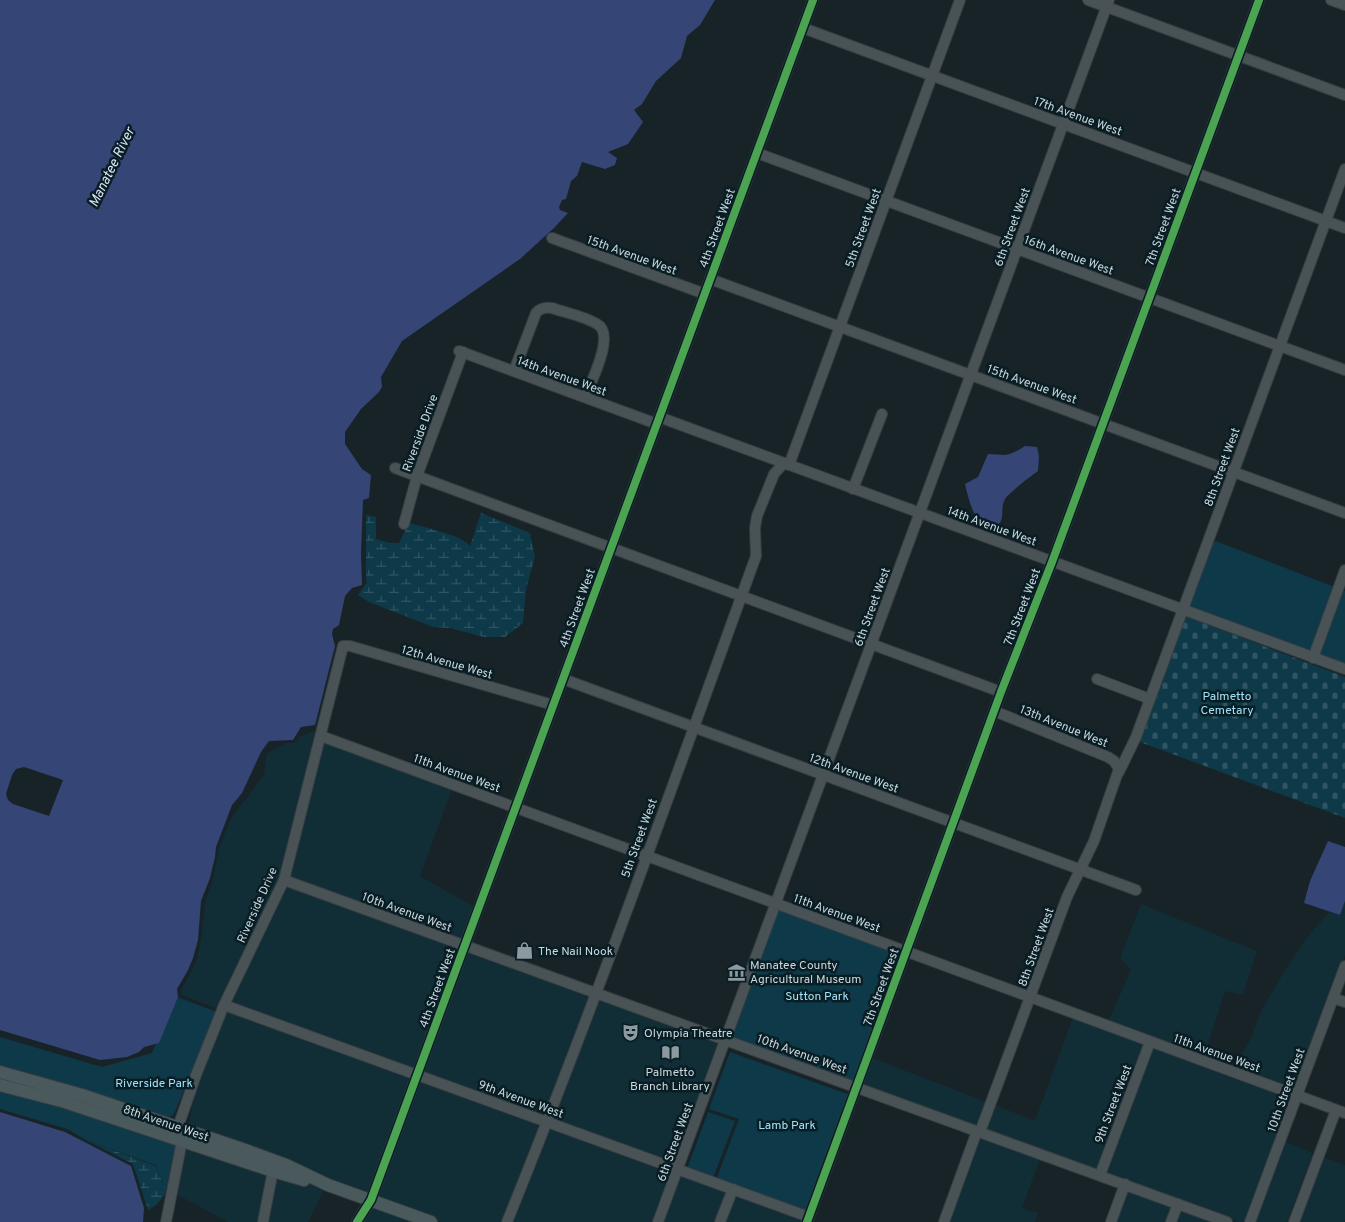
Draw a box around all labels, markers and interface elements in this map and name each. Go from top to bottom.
street label: 17th Avenue West [1031,94,1124,140]
water label: Manatee River [86,124,140,210]
street label: 6th Street West [991,186,1035,269]
street label: 7th Street West [1142,186,1185,268]
street label: 4th Street West [696,187,740,270]
street label: 5th Street West [842,187,886,270]
street label: 15th Avenue West [585,232,679,280]
street label: 16th Avenue West [1022,232,1116,280]
street label: 14th Avenue West [515,353,609,401]
street label: 15th Avenue West [985,361,1079,409]
street label: Riverside Drive [400,392,442,474]
street label: 8th Street West [1201,426,1245,509]
street label: 14th Avenue West [945,503,1039,551]
street label: 6th Street West [851,566,895,649]
street label: 7th Street West [1001,566,1045,648]
street label: 4th Street West [556,567,600,650]
street label: 12th Avenue West [399,642,494,684]
park label: Palmetto Cemetary [1200,689,1254,719]
street label: 13th Avenue West [1017,702,1110,752]
street label: 12th Avenue West [807,750,901,798]
street label: 11th Avenue West [411,751,502,797]
street label: 5th Street West [618,797,662,880]
street label: Riverside Drive [234,865,282,946]
street label: 10th Avenue West [360,889,454,937]
street label: 11th Avenue West [791,891,882,937]
street label: 8th Street West [1015,906,1059,989]
shop icon: The Nail Nook [514,941,534,961]
place label: The Nail Nook [538,944,613,960]
street label: 7th Street West [860,946,903,1028]
street label: 4th Street West [416,947,460,1030]
place label: Manatee County Agricultural Museum [750,958,861,988]
museum icon: Manatee County Agricultural Museum [726,962,746,982]
park label: Sutton Park [785,989,849,1005]
theatre icon: Olympia Theatre [620,1023,640,1043]
place label: Olympia Theatre [644,1026,733,1042]
street label: 10th Avenue West [755,1031,849,1079]
street label: 11th Avenue West [1171,1031,1262,1077]
library icon: Palmetto Branch Library [660,1043,680,1063]
street label: 10th Street West [1264,1046,1309,1134]
street label: 9th Street West [1092,1063,1136,1146]
place label: Palmetto Branch Library [630,1065,710,1095]
park label: Riverside Park [115,1076,193,1092]
street label: 9th Avenue West [476,1077,565,1123]
street label: 6th Street West [654,1101,698,1184]
street label: 8th Avenue West [121,1102,211,1146]
park label: Lamb Park [758,1118,816,1134]

